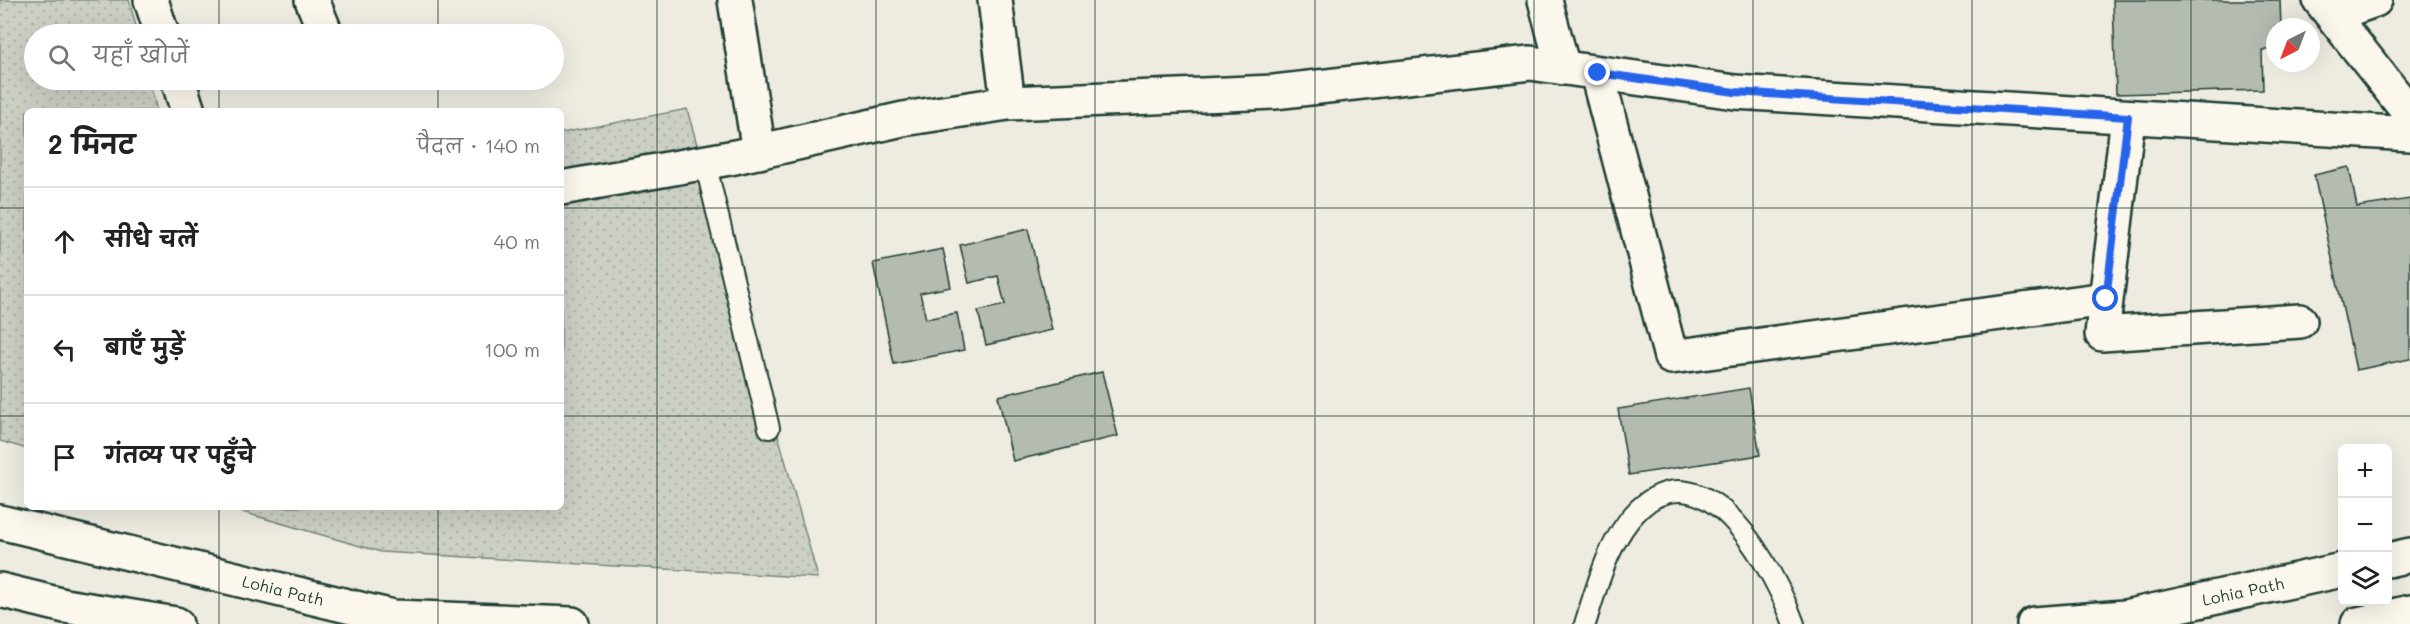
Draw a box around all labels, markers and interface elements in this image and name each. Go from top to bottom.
north arrow [2266,18,2320,72]
search box [24,24,564,90]
text: यहाँ खोजें [93,40,189,69]
icon: search [45,41,78,74]
route end [1584,59,1610,85]
text: 2 मिनट [48,127,135,161]
text: पैदल · 140 m [417,132,540,158]
text: सीधे चलें [105,224,197,253]
icon: ahead [48,225,81,258]
text: 40 m [494,228,540,254]
route start [2092,285,2118,311]
text: बाएँ मुड़ें [105,332,185,361]
icon: left [48,333,81,366]
text: 100 m [484,336,540,362]
text: गंतव्य पर पहुँचे [105,440,255,469]
icon: arrive [48,441,81,474]
map controls [2338,444,2392,606]
button: + [2338,444,2392,498]
button: − [2338,498,2392,552]
button: layers [2338,552,2392,606]
street label: Lohia Path [240,570,326,610]
street label: Lohia Path [2200,572,2286,610]

